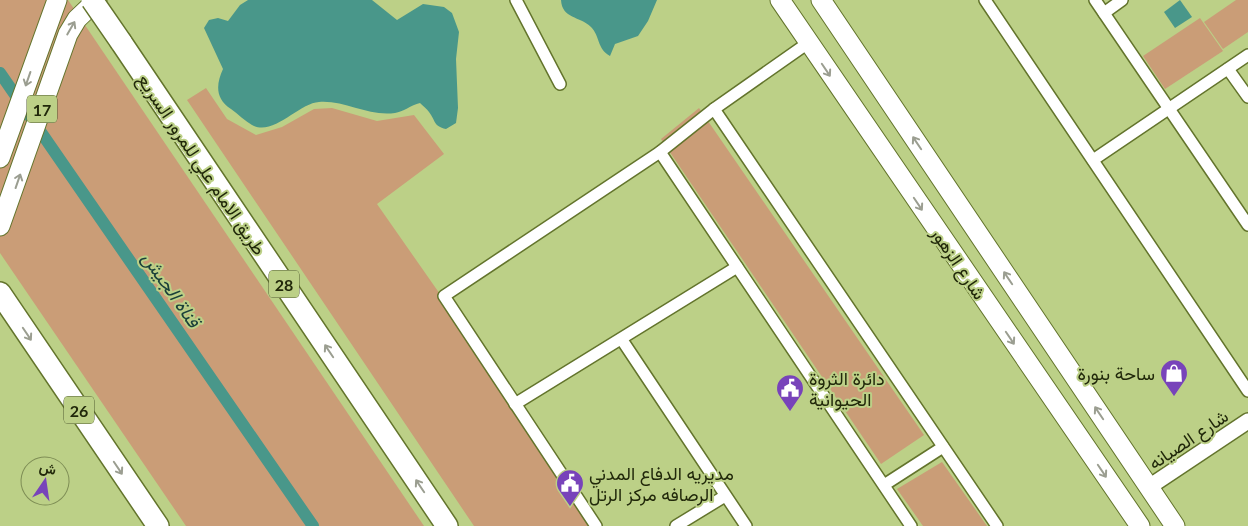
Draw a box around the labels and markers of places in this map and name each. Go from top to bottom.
shop icon: ساحة بنورة [1159,358,1189,397]
place label: ساحة بنورة [1078,362,1155,385]
place label: دائرة الثروة الحيوانية [809,367,885,411]
public building icon: دائرة الثروة الحيوانية [775,373,805,412]
place label: مديريه الدفاع المدني الرصافه مركز الرتل [589,462,734,506]
public building icon: مديريه الدفاع المدني الرصافه مركز الرتل [555,468,585,507]

